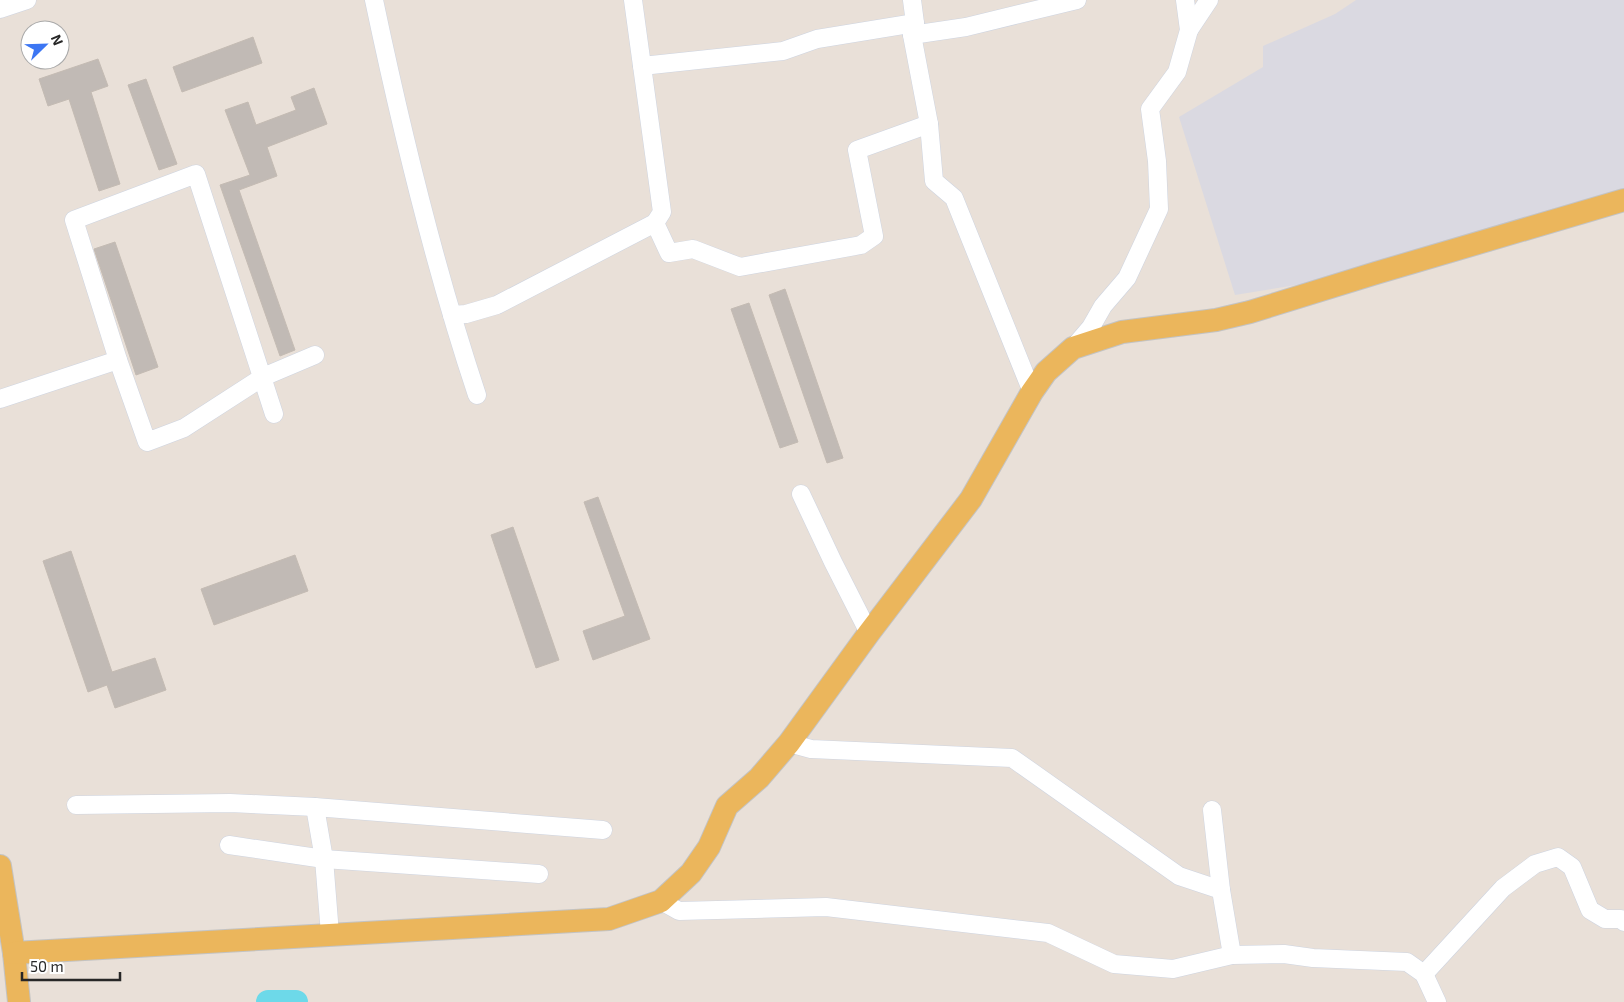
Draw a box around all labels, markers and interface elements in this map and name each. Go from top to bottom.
north arrow [20,20,70,70]
text: N [48,32,67,48]
scale bar [22,950,120,982]
text: 50 m [30,957,64,975]

